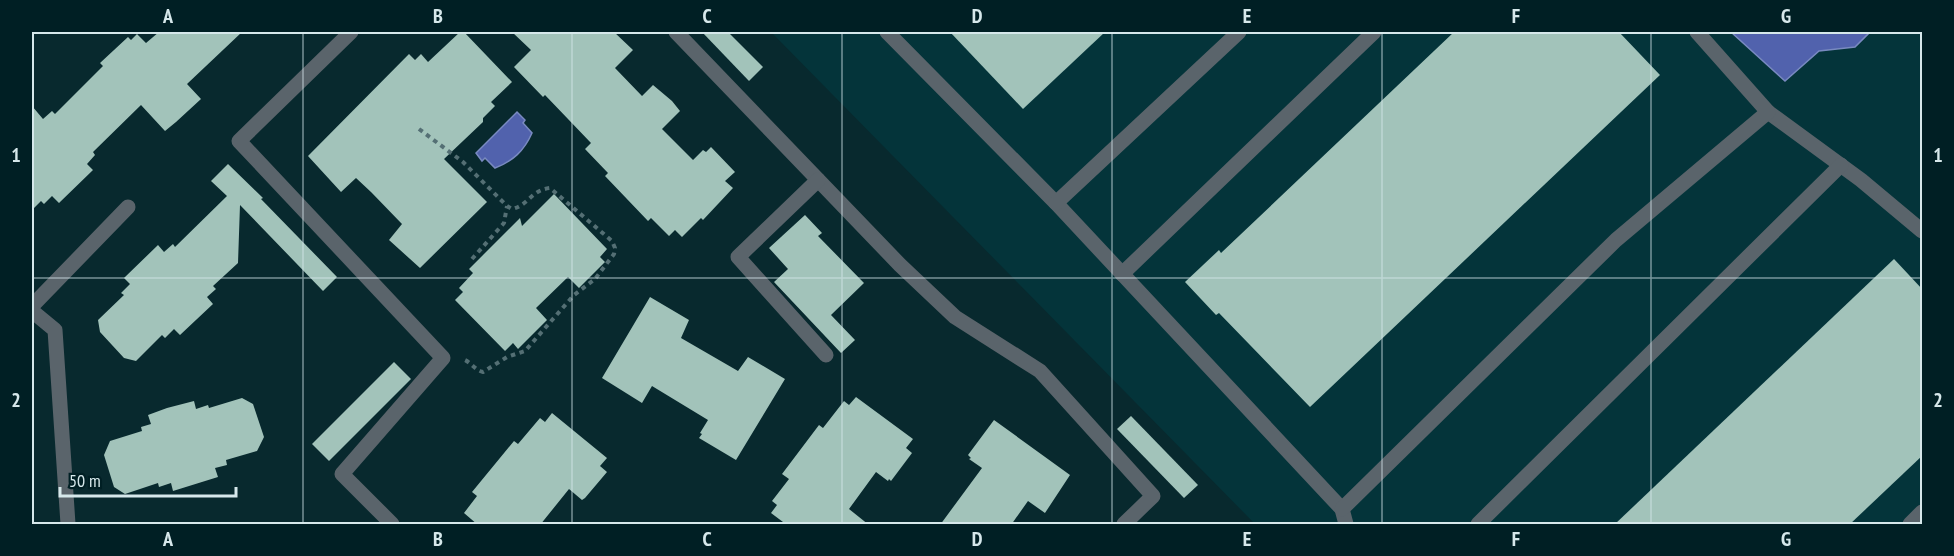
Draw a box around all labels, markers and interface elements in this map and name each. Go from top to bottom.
text: A [162,3,174,29]
text: B [433,3,443,29]
text: C [702,3,712,29]
text: D [972,3,983,29]
text: E [1243,3,1251,29]
text: F [1512,3,1520,29]
text: G [1781,3,1791,29]
text: 1 [11,142,21,168]
text: 1 [1933,142,1943,168]
text: 2 [11,387,21,413]
text: 2 [1933,387,1943,413]
scale bar [60,460,236,498]
text: 50 m [69,469,101,492]
text: A [162,526,174,552]
text: B [433,526,443,552]
text: C [702,526,712,552]
text: D [972,526,983,552]
text: E [1243,526,1251,552]
text: F [1512,526,1520,552]
text: G [1781,526,1791,552]

